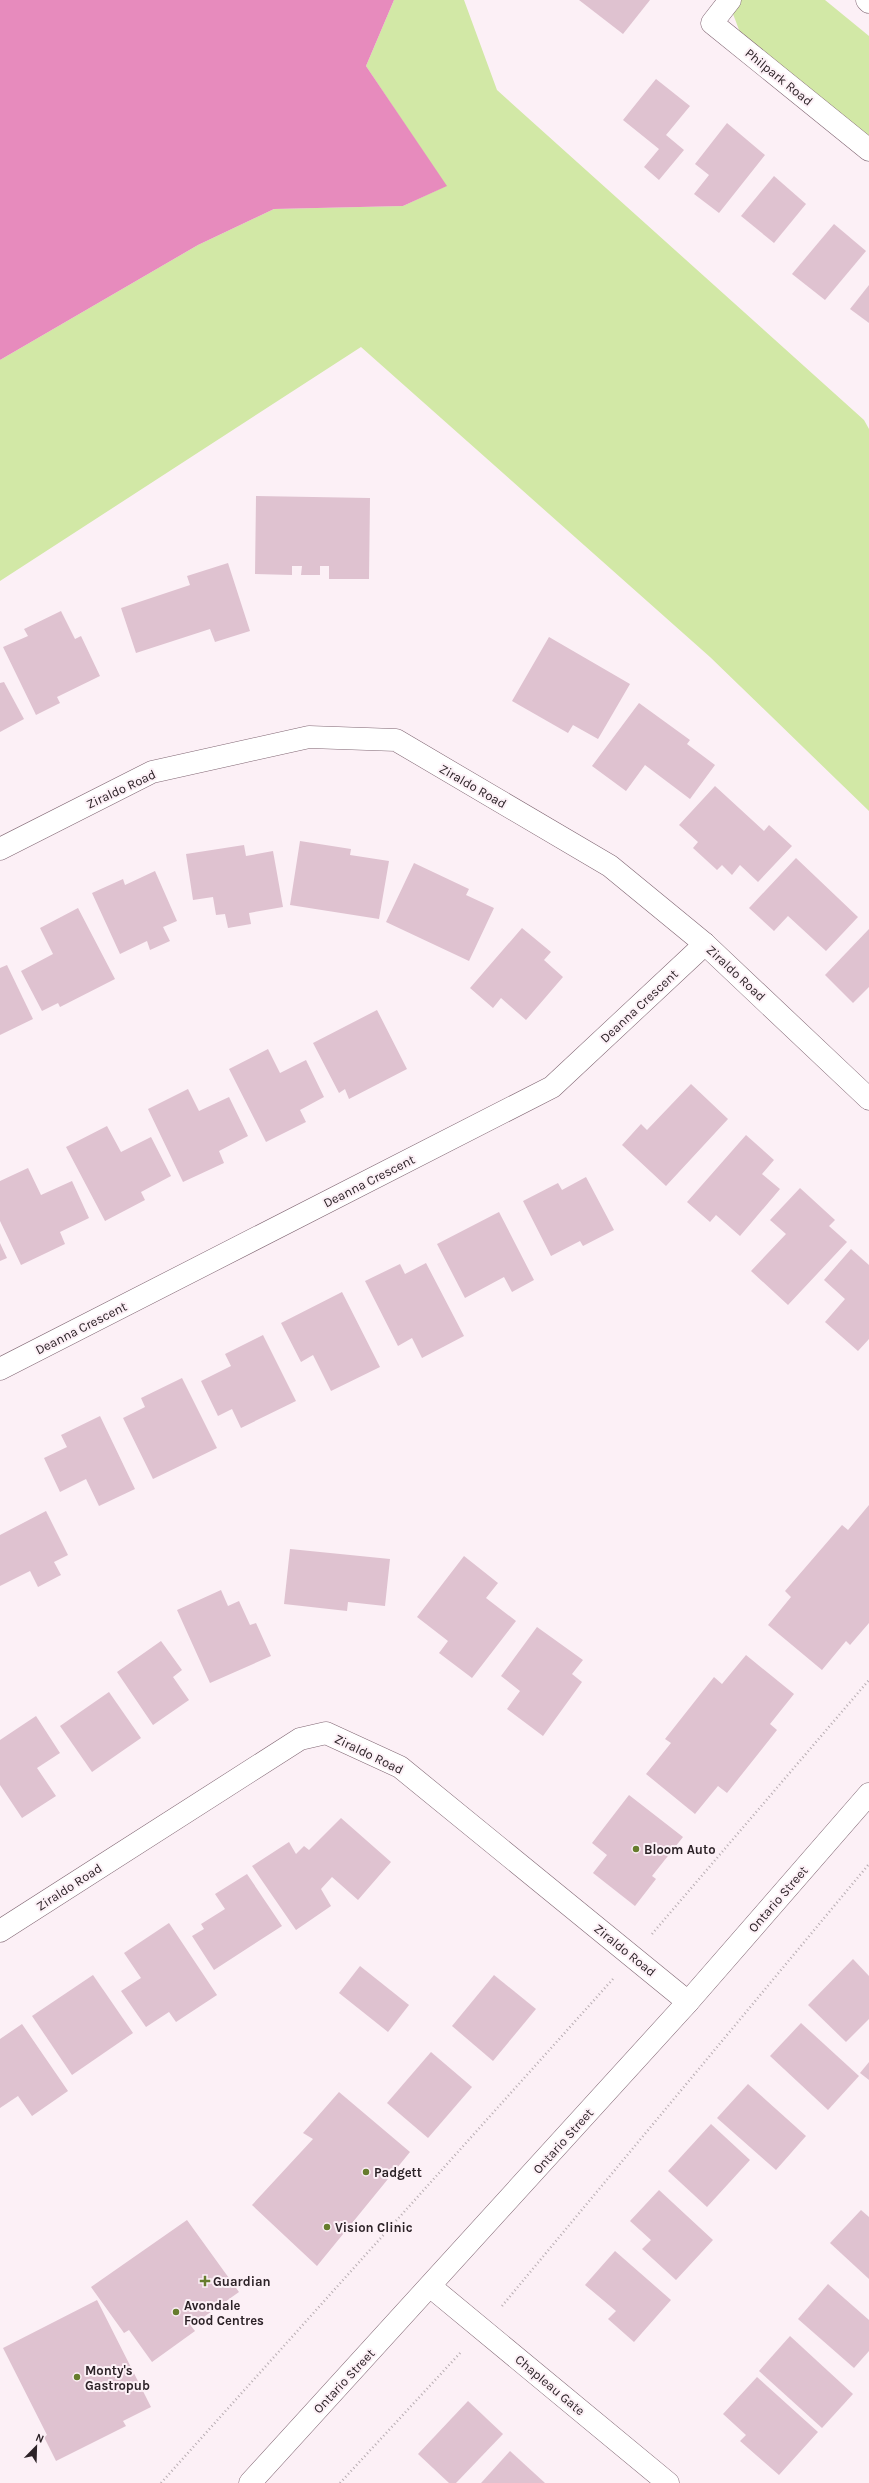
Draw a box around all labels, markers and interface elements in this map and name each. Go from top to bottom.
street label: Philpark Road [742,45,816,109]
street label: Ziraldo Road [437,761,509,811]
street label: Ziraldo Road [84,766,158,812]
street label: Ziraldo Road [703,942,769,1004]
street label: Deanna Crescent [597,966,681,1046]
street label: Deanna Crescent [321,1151,417,1211]
street label: Deanna Crescent [33,1298,129,1358]
street label: Ziraldo Road [332,1731,406,1777]
place label: Bloom Auto [644,1842,716,1857]
marker: Bloom Auto [631,1844,641,1854]
street label: Ziraldo Road [34,1860,104,1914]
street label: Ontario Street [745,1863,811,1935]
street label: Ziraldo Road [591,1921,659,1979]
street label: Ontario Street [530,2105,596,2177]
place label: Padgett [374,2165,422,2180]
marker: Padgett [361,2167,371,2177]
place label: Vision Clinic [335,2220,413,2235]
marker: Vision Clinic [322,2222,332,2232]
place label: Guardian [213,2274,271,2289]
marker: Guardian [200,2276,210,2286]
place label: Avondale Food Centres [184,2298,264,2328]
marker: Avondale Food Centres [171,2307,181,2317]
street label: Ontario Street [310,2346,378,2416]
street label: Chapleau Gate [512,2352,588,2419]
place label: Monty's Gastropub [85,2363,150,2393]
marker: Monty's Gastropub [72,2372,82,2382]
north arrow [16,2427,56,2467]
text: N [34,2431,46,2446]

